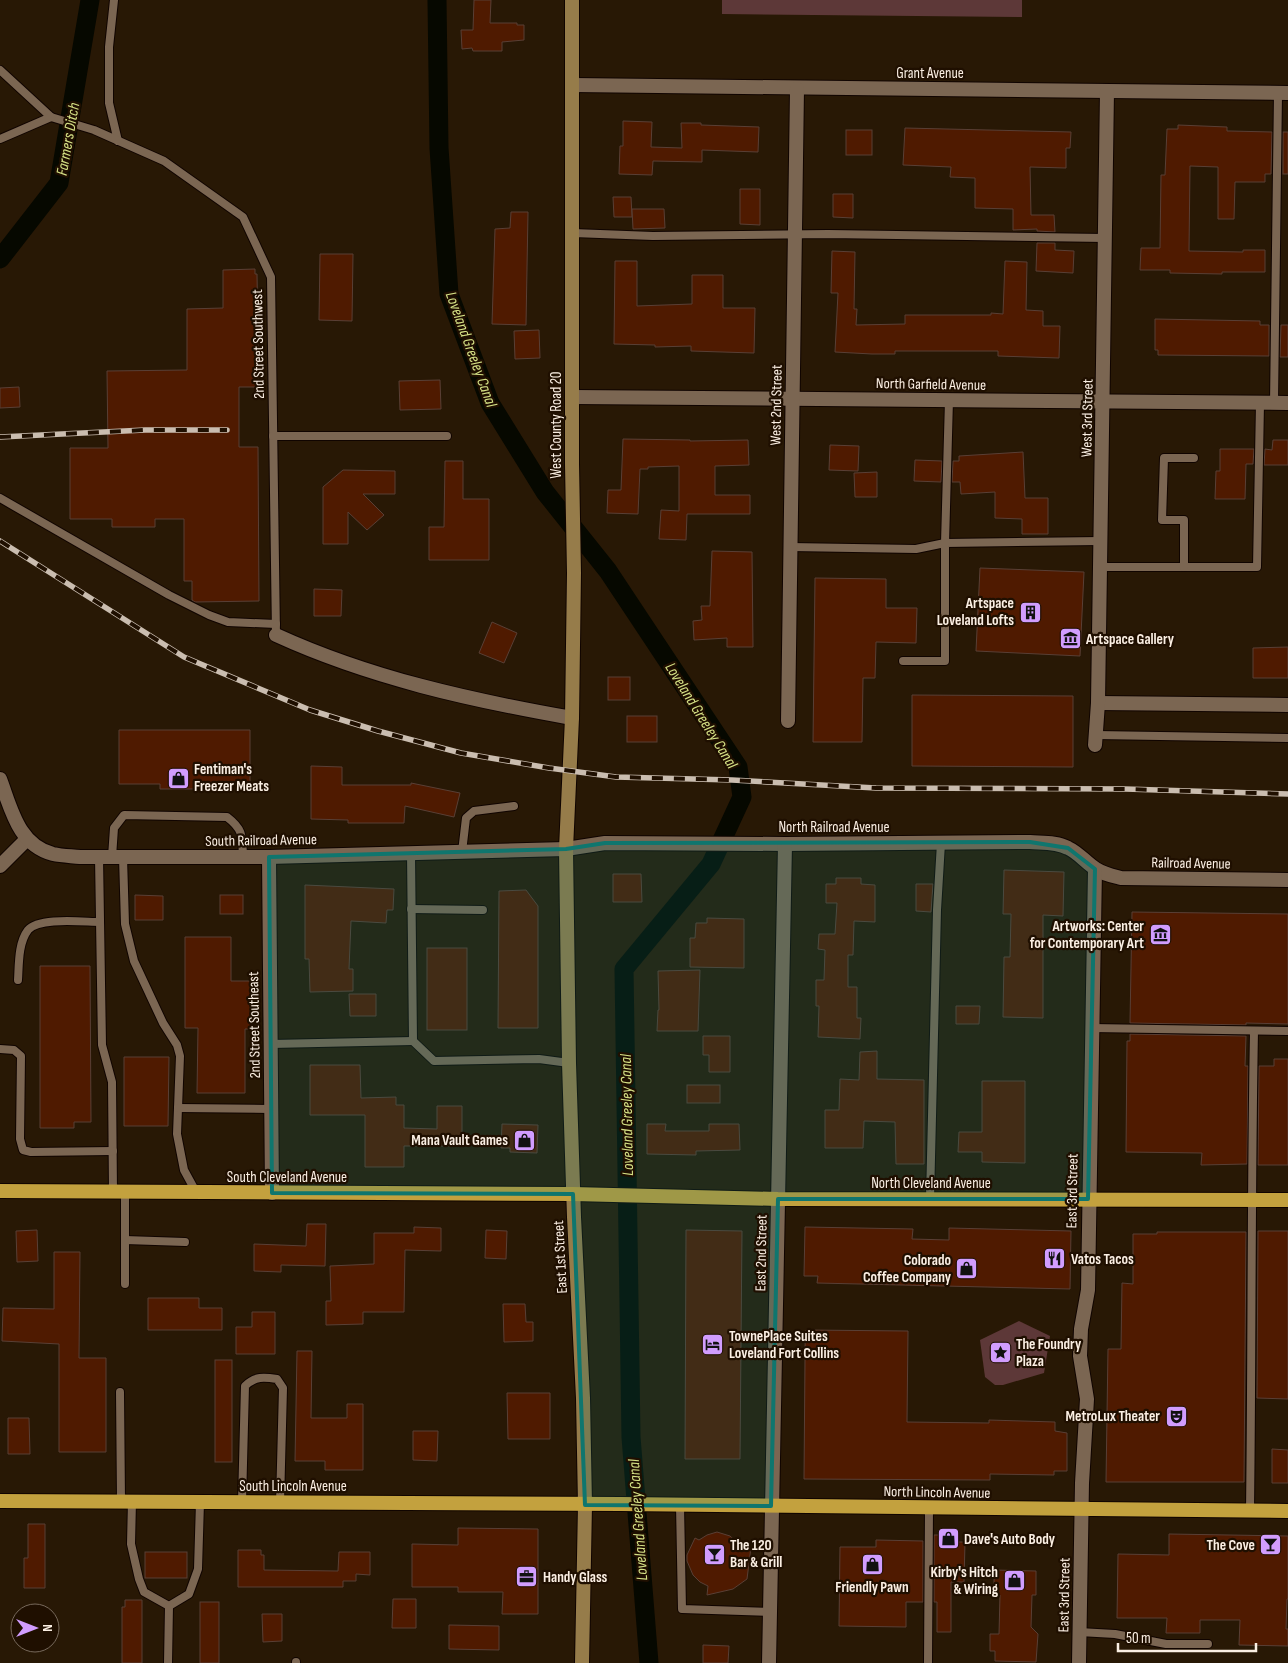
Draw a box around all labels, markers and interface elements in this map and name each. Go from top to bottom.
street label: Grant Avenue [896,64,964,83]
water label: Farmers Ditch [53,101,84,177]
street label: 2nd Street Southwest [248,289,269,399]
water label: Loveland Greeley Canal [441,289,501,411]
street label: West 2nd Street [766,364,787,446]
street label: West County Road 20 [547,371,566,479]
street label: North Garfield Avenue [876,374,986,395]
street label: West 3rd Street [1077,378,1098,457]
place label: Artspace Loveland Lofts [937,594,1014,630]
building icon: Artspace Loveland Lofts [1018,600,1042,624]
museum icon: Artspace Gallery [1058,627,1082,651]
place label: Artspace Gallery [1085,630,1175,649]
water label: Loveland Greeley Canal [660,659,742,773]
place label: Fentiman's Freezer Meats [194,760,269,796]
shop icon: Fentiman's Freezer Meats [166,766,190,790]
street label: North Railroad Avenue [778,818,890,837]
street label: South Railroad Avenue [205,830,317,851]
street label: Railroad Avenue [1151,853,1231,874]
place label: Artworks: Center for Contemporary Art [1030,917,1144,953]
museum icon: Artworks: Center for Contemporary Art [1148,923,1172,947]
street label: 2nd Street Southeast [244,971,265,1079]
water label: Loveland Greeley Canal [617,1053,638,1176]
shop icon: Mana Vault Games [512,1128,536,1152]
place label: Mana Vault Games [411,1131,508,1150]
street label: East 3rd Street [1062,1153,1083,1229]
street label: South Cleveland Avenue [227,1168,347,1187]
street label: North Cleveland Avenue [871,1174,991,1193]
street label: East 2nd Street [751,1214,772,1292]
street label: East 1st Street [549,1219,572,1294]
restaurant icon: Vatos Tacos [1043,1247,1067,1271]
place label: Vatos Tacos [1071,1250,1134,1269]
place label: Colorado Coffee Company [863,1251,952,1287]
shop icon: Colorado Coffee Company [955,1257,979,1281]
place label: TownePlace Suites Loveland Fort Collins [729,1327,839,1363]
hotel icon: TownePlace Suites Loveland Fort Collins [701,1333,725,1357]
place label: The Foundry Plaza [1016,1335,1082,1371]
place icon: The Foundry Plaza [988,1341,1012,1365]
theatre icon: MetroLux Theater [1164,1404,1188,1428]
place label: MetroLux Theater [1066,1407,1160,1426]
water label: Loveland Greeley Canal [625,1458,652,1581]
street label: South Lincoln Avenue [239,1477,347,1496]
street label: North Lincoln Avenue [883,1482,991,1503]
shop icon: Dave's Auto Body [936,1527,960,1551]
place label: Dave's Auto Body [964,1530,1056,1549]
bar icon: The Cove [1259,1533,1283,1557]
place label: The 120 Bar & Grill [730,1536,782,1572]
place label: The Cove [1207,1536,1255,1555]
bar icon: The 120 Bar & Grill [702,1542,726,1566]
shop icon: Friendly Pawn [860,1552,884,1576]
street label: East 3rd Street [1054,1557,1075,1633]
place label: Kirby's Hitch & Wiring [931,1563,999,1599]
office icon: Handy Glass [515,1565,539,1589]
place label: Handy Glass [543,1568,608,1587]
shop icon: Kirby's Hitch & Wiring [1002,1569,1026,1593]
place label: Friendly Pawn [835,1578,909,1597]
north arrow [10,1603,60,1653]
scale bar [1118,1620,1256,1652]
text: N [39,1624,56,1632]
text: 50 m [1126,1629,1151,1648]

